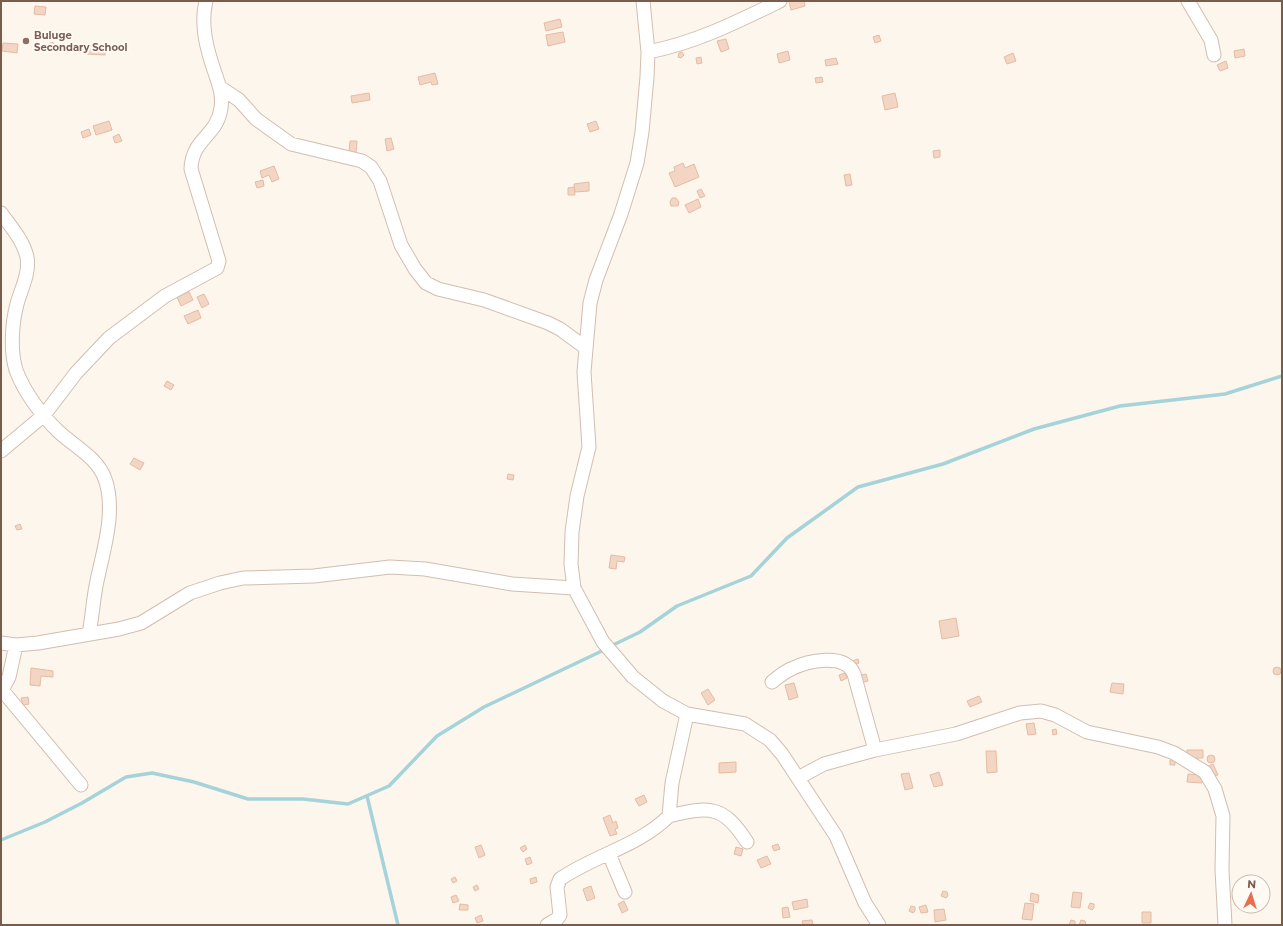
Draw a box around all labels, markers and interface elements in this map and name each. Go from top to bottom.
place label: Buluge Secondary School [34,29,128,54]
marker: Buluge Secondary School [21,36,31,46]
north arrow [1231,874,1271,914]
text: N [1247,877,1257,891]

